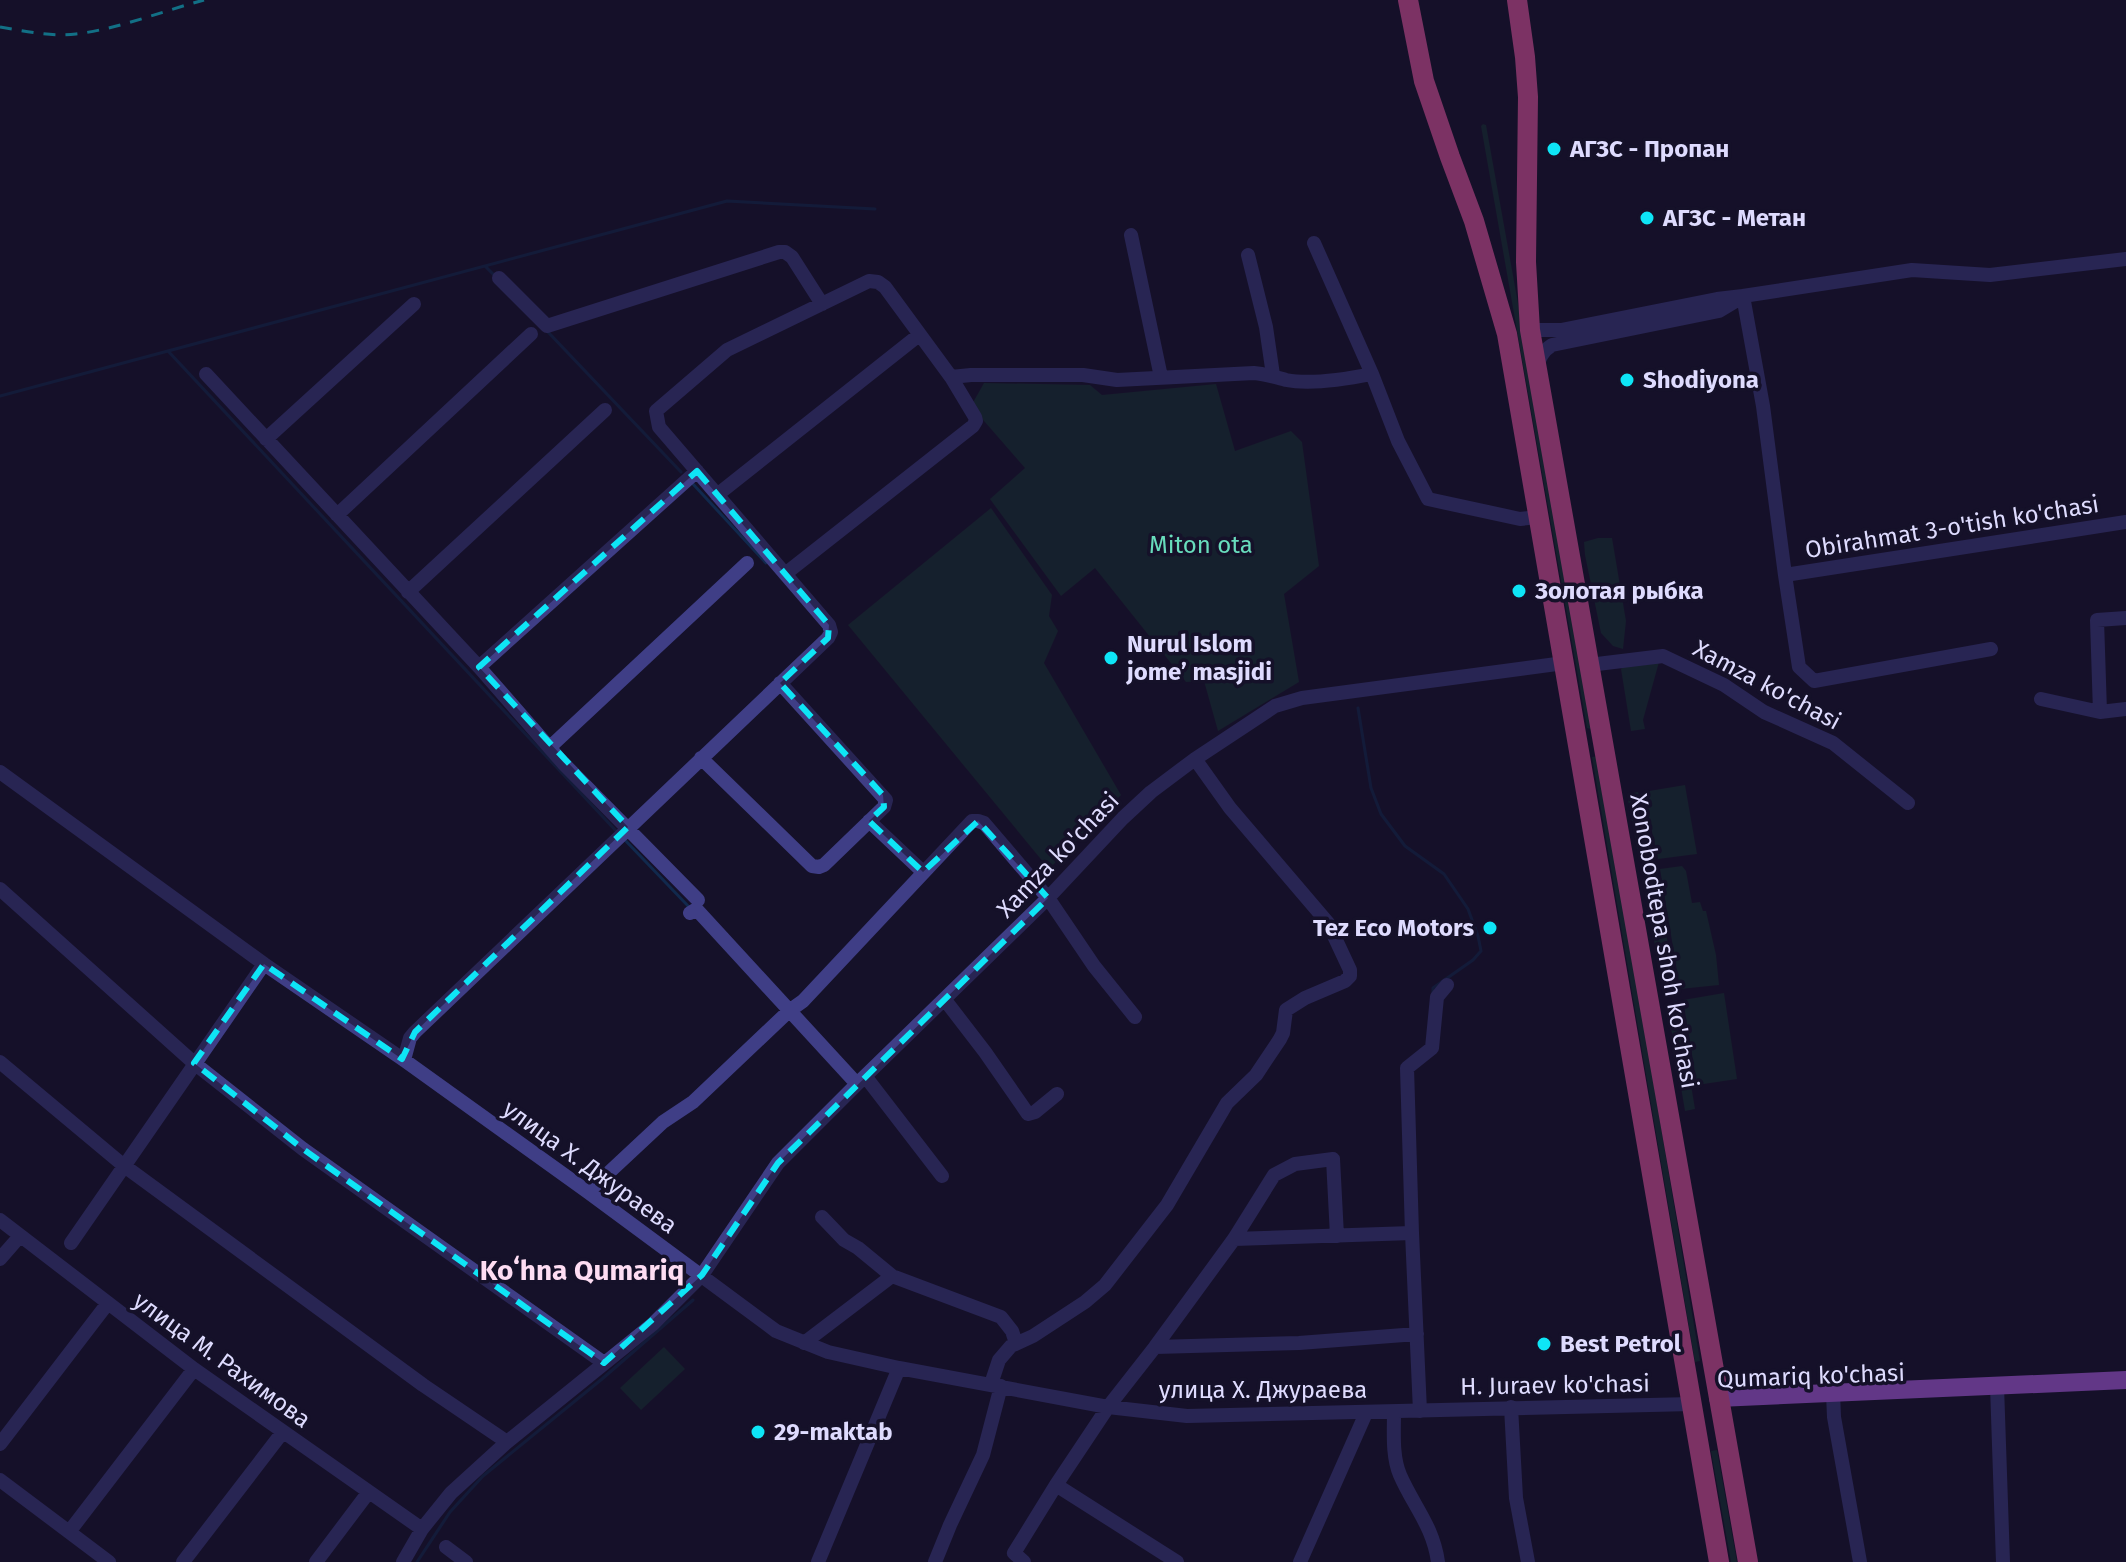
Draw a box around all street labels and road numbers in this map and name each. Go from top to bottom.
street label: Obirahmat 3-o'tish ko'chasi [1803,490,2101,564]
street label: Xamza ko'chasi [1688,634,1846,736]
street label: Xamza ko'chasi [991,787,1125,923]
street label: Xonobodtepa shoh ko'chasi [1624,791,1704,1091]
street label: улица Х. Джураева [497,1094,683,1240]
street label: улица М. Рахимова [128,1286,316,1434]
street label: Qumariq ko'chasi [1717,1359,1905,1393]
street label: H. Juraev ko'chasi [1460,1369,1650,1401]
street label: улица Х. Джураева [1159,1376,1367,1404]

